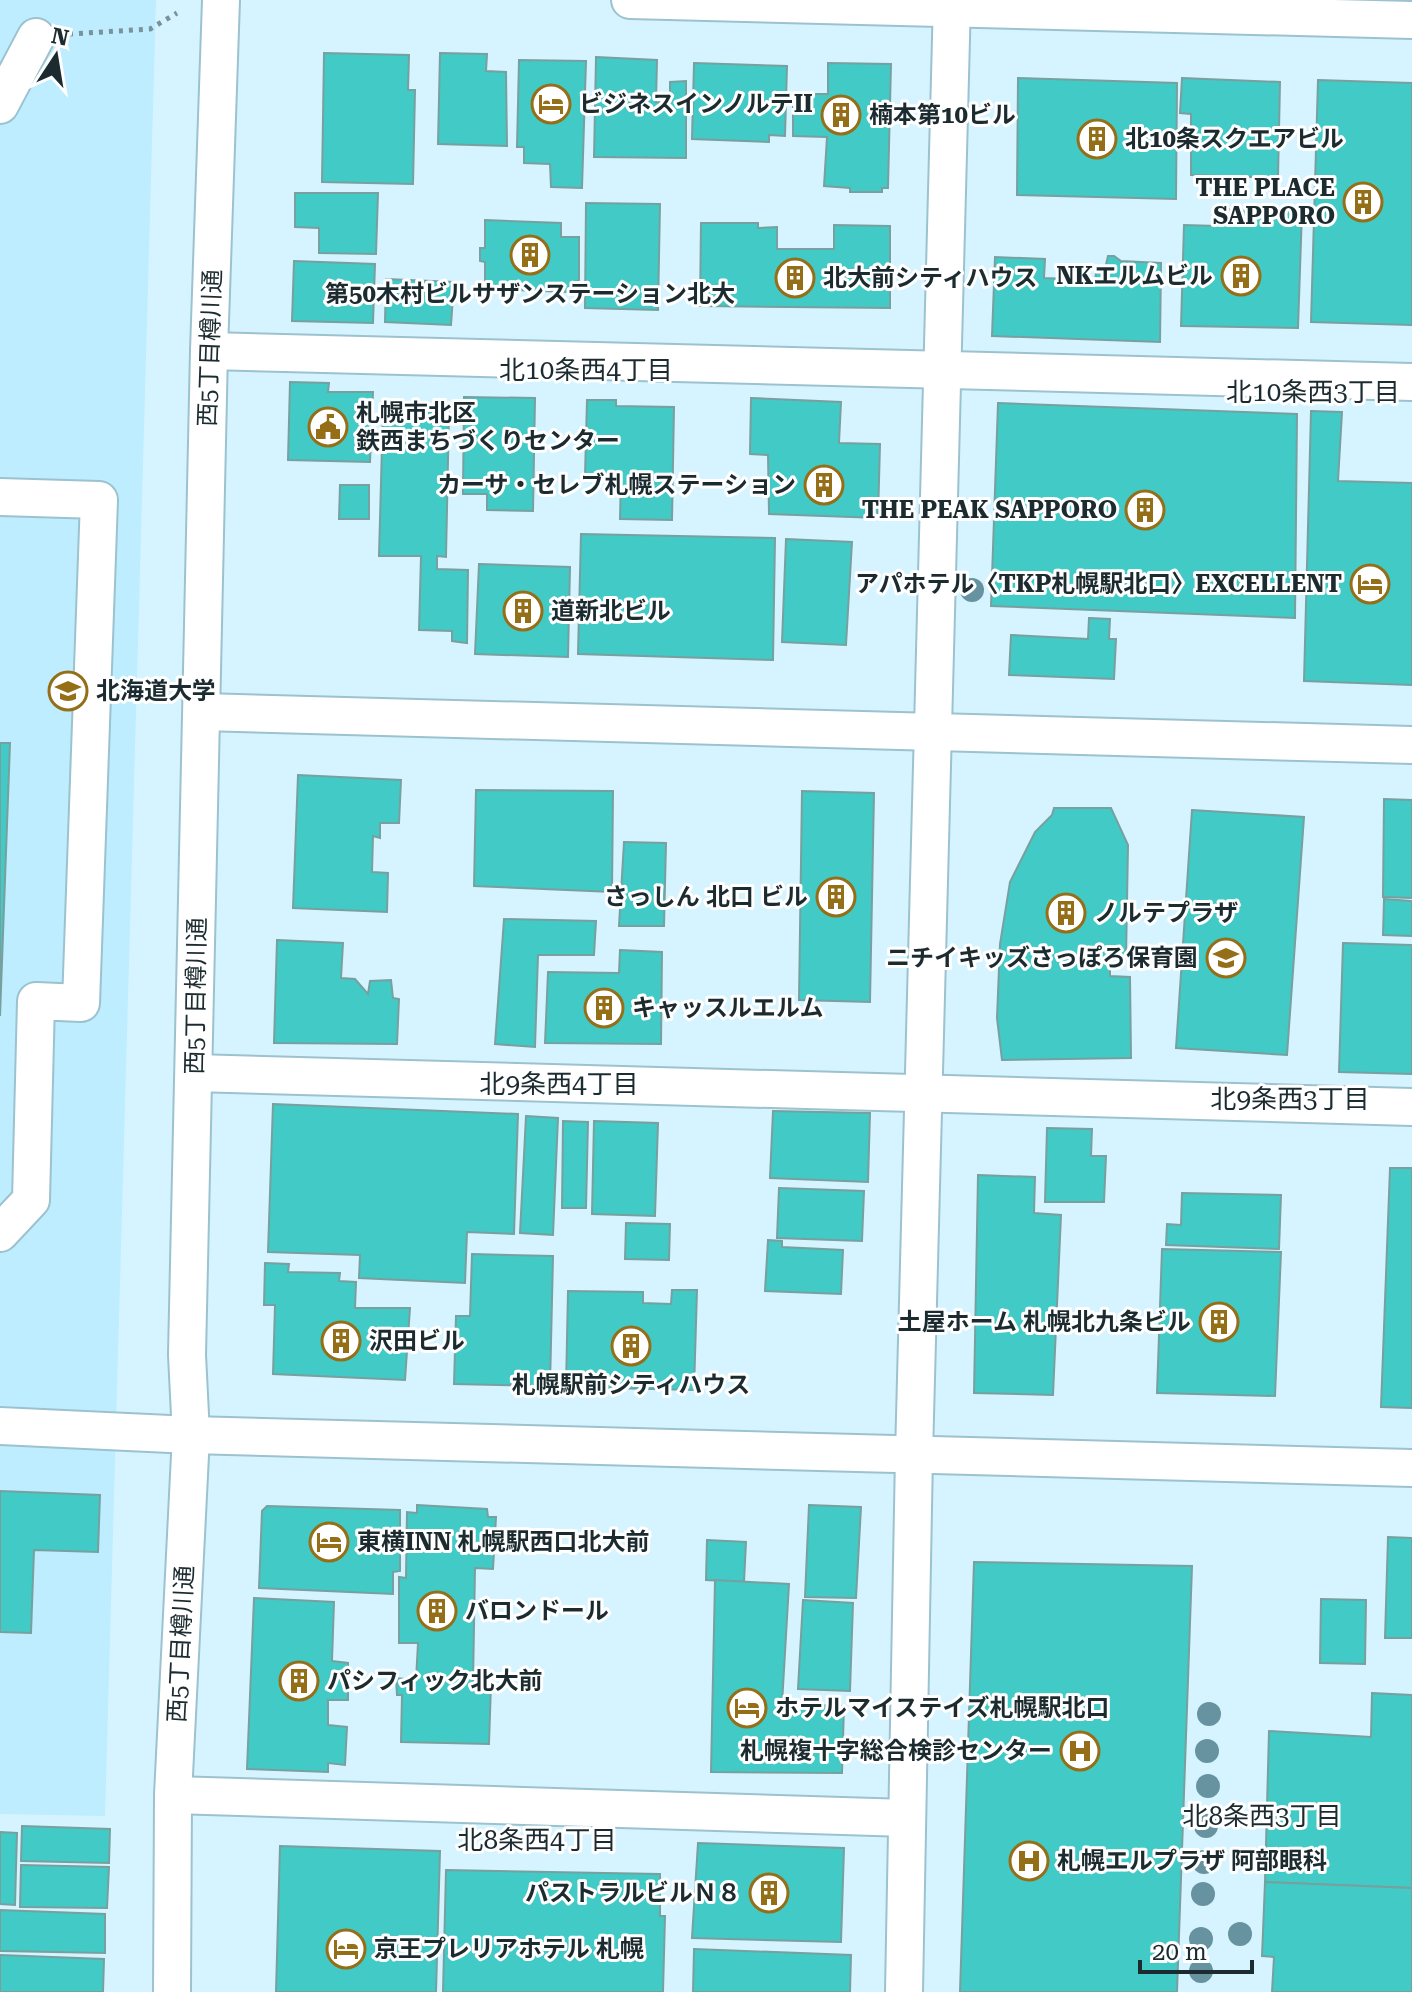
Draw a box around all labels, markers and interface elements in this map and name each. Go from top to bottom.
north arrow [16,16,96,96]
text: N [49,23,71,51]
hotel icon: ビジネスインノルテII [530,83,572,125]
place label: ビジネスインノルテII [579,90,813,118]
building icon: 楠本第10ビル [820,94,862,136]
place label: 楠本第10ビル [869,101,1016,129]
building icon: 北10条スクエアビル [1076,118,1118,160]
place label: 北10条スクエアビル [1125,125,1344,153]
place label: THE PLACE SAPPORO [1195,174,1335,230]
building icon: THE PLACE SAPPORO [1342,181,1384,223]
building icon: 第50木村ビルサザンステーション北大 [509,234,551,276]
building icon: NKエルムビル [1220,255,1262,297]
building icon: 北大前シティハウス [774,257,816,299]
place label: NKエルムビル [1056,262,1213,290]
place label: 北大前シティハウス [823,264,1038,292]
street label: 西5丁目樽川通 [193,269,227,427]
place label: 第50木村ビルサザンステーション北大 [325,280,735,308]
district label: 北10条西4丁目 [499,355,673,385]
district label: 北10条西3丁目 [1226,377,1400,407]
place label: 札幌市北区 鉄西まちづくりセンター [356,399,620,455]
public building icon: 札幌市北区 鉄西まちづくりセンター [307,406,349,448]
building icon: カーサ・セレブ札幌ステーション [803,464,845,506]
place label: カーサ・セレブ札幌ステーション [437,471,796,499]
building icon: THE PEAK SAPPORO [1124,489,1166,531]
place label: THE PEAK SAPPORO [862,496,1117,524]
hotel icon: アパホテル〈TKP札幌駅北口〉EXCELLENT [1349,563,1391,605]
place label: アパホテル〈TKP札幌駅北口〉EXCELLENT [855,570,1342,598]
building icon: 道新北ビル [502,590,544,632]
place label: 道新北ビル [551,597,671,625]
school or university icon: 北海道大学 [47,670,89,712]
place label: 北海道大学 [96,677,216,705]
building icon: さっしん 北口 ビル [815,876,857,918]
place label: さっしん 北口 ビル [604,883,808,911]
building icon: ノルテプラザ [1045,892,1087,934]
place label: ノルテプラザ [1094,899,1238,927]
street label: 西5丁目樽川通 [181,917,211,1075]
school or university icon: ニチイキッズさっぽろ保育園 [1205,937,1247,979]
place label: ニチイキッズさっぽろ保育園 [886,944,1198,972]
building icon: キャッスルエルム [583,987,625,1029]
place label: キャッスルエルム [632,994,824,1022]
district label: 北9条西4丁目 [479,1069,639,1099]
district label: 北9条西3丁目 [1210,1084,1370,1114]
building icon: 土屋ホーム 札幌北九条ビル [1198,1301,1240,1343]
place label: 土屋ホーム 札幌北九条ビル [898,1308,1191,1336]
building icon: 沢田ビル [320,1320,362,1362]
building icon: 札幌駅前シティハウス [610,1325,652,1367]
place label: 沢田ビル [369,1327,465,1355]
place label: 札幌駅前シティハウス [512,1371,750,1399]
hotel icon: 東横INN 札幌駅西口北大前 [308,1521,350,1563]
place label: 東横INN 札幌駅西口北大前 [357,1528,650,1556]
street label: 西5丁目樽川通 [163,1565,199,1723]
building icon: バロンドール [416,1590,458,1632]
place label: バロンドール [465,1597,609,1625]
building icon: パシフィック北大前 [278,1660,320,1702]
place label: パシフィック北大前 [327,1667,543,1695]
hotel icon: ホテルマイステイズ札幌駅北口 [726,1687,768,1729]
place label: ホテルマイステイズ札幌駅北口 [775,1694,1110,1722]
hospital icon: 札幌複十字総合検診センター [1059,1730,1101,1772]
place label: 札幌複十字総合検診センター [740,1737,1052,1765]
district label: 北8条西3丁目 [1182,1801,1342,1831]
district label: 北8条西4丁目 [457,1825,617,1855]
hospital icon: 札幌エルプラザ 阿部眼科 [1008,1840,1050,1882]
place label: 札幌エルプラザ 阿部眼科 [1057,1847,1327,1875]
building icon: パストラルビルＮ８ [748,1872,790,1914]
place label: パストラルビルＮ８ [525,1879,741,1907]
scale bar [1140,1924,1252,1974]
hotel icon: 京王プレリアホテル 札幌 [325,1928,367,1970]
place label: 京王プレリアホテル 札幌 [374,1935,644,1963]
text: 20 m [1152,1938,1207,1966]

